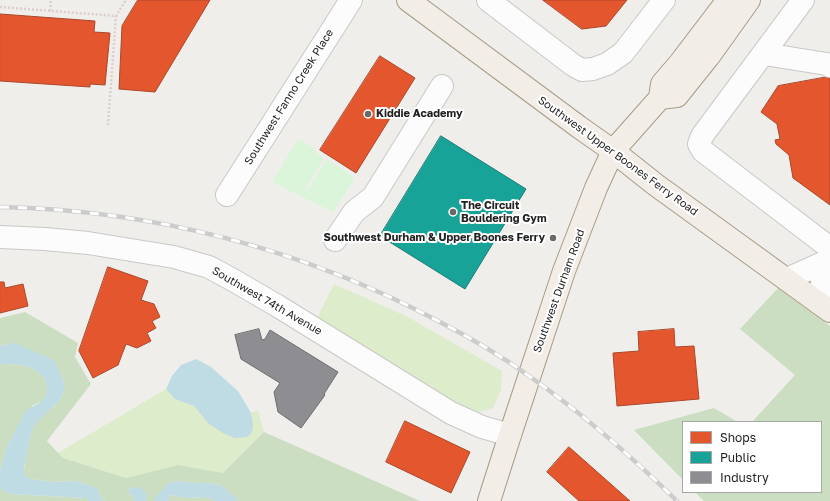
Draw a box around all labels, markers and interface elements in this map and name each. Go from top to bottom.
street label: Southwest Fanno Creek Place [242,27,336,167]
street label: Southwest Upper Boones Ferry Road [535,94,701,218]
place label: Kiddie Academy [376,107,462,121]
marker: Kiddie Academy [363,109,373,119]
place label: The Circuit Bouldering Gym [461,199,547,225]
marker: The Circuit Bouldering Gym [448,207,458,217]
street label: Southwest Durham Road [530,227,588,355]
place label: Southwest Durham & Upper Boones Ferry [324,231,545,245]
marker: Southwest Durham & Upper Boones Ferry [548,233,558,243]
street label: Southwest 74th Avenue [210,264,324,338]
legend [682,421,822,493]
text: Shops [720,430,756,445]
text: Public [720,450,756,465]
text: Industry [720,470,769,485]

